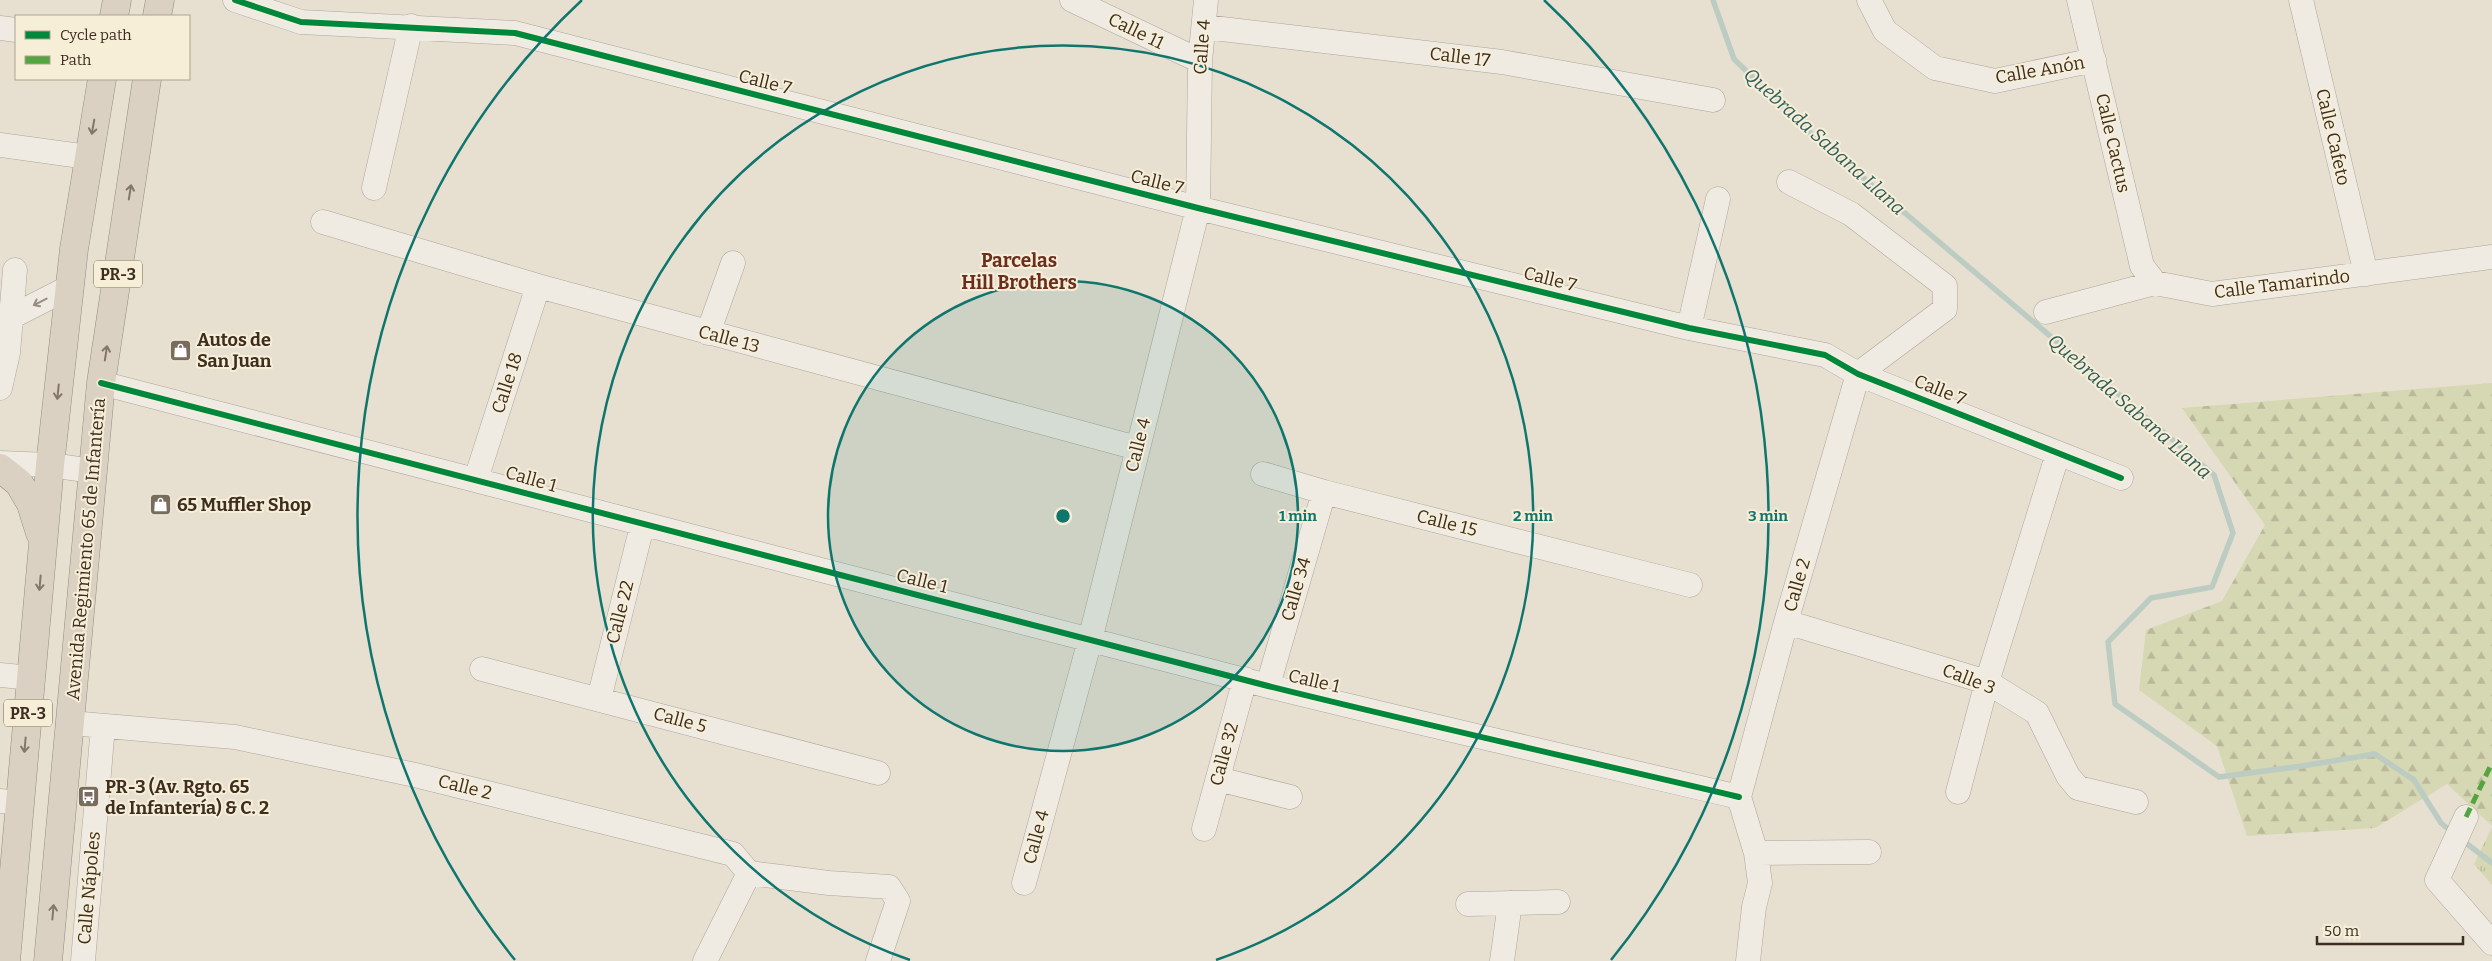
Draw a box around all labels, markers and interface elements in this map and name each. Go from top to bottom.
street label: Calle 11 [1104,8,1168,54]
legend [15,15,190,80]
street label: Calle 4 [1189,18,1215,75]
text: Cycle path [60,26,132,44]
street label: Calle 17 [1428,42,1492,72]
text: Path [60,51,92,69]
street label: Calle Anón [1994,51,2087,89]
water label: Quebrada Sabana Llana [1739,63,1910,220]
street label: Calle 7 [736,65,794,99]
street label: Calle Cafeto [2311,87,2355,187]
street label: Calle Cactus [2091,91,2135,195]
one-way arrow [88,118,98,134]
street label: Calle 7 [1128,165,1186,199]
one-way arrow [125,184,135,200]
district label: Parcelas Hill Brothers [961,249,1077,294]
road number: PR-3 [94,260,142,288]
street label: Calle 7 [1521,262,1579,296]
street label: Calle Tamarindo [2213,265,2351,303]
one-way arrow [33,297,48,307]
street label: Calle 13 [696,320,762,358]
place label: Autos de San Juan [197,329,272,372]
water label: Quebrada Sabana Llana [2043,329,2216,484]
shop icon: Autos de San Juan [169,338,193,362]
one-way arrow [101,345,111,361]
street label: Calle 18 [487,350,527,416]
street label: Calle 7 [1911,370,1969,410]
one-way arrow [53,384,63,400]
street label: Avenida Regimiento 65 de Infantería [62,397,110,701]
street label: Calle 4 [1121,415,1155,475]
street label: Calle 1 [503,461,560,497]
shop icon: 65 Muffler Shop [149,493,173,517]
place label: 65 Muffler Shop [177,494,311,516]
street label: Calle 15 [1414,505,1480,541]
centre of rings [1054,507,1072,525]
text: 1 min [1279,507,1317,525]
text: 2 min [1513,507,1553,525]
text: 3 min [1748,507,1788,525]
street label: Calle 34 [1276,554,1316,624]
street label: Calle 2 [1779,556,1815,614]
street label: Calle 1 [894,564,951,598]
one-way arrow [35,574,44,590]
street label: Calle 22 [602,578,638,646]
street label: Calle 3 [1939,659,1999,699]
street label: Calle 1 [1286,664,1343,698]
road number: PR-3 [4,700,52,726]
street label: Calle 5 [651,702,709,738]
street label: Calle 32 [1205,720,1243,788]
one-way arrow [20,736,30,752]
street label: Calle 2 [436,770,494,804]
place label: PR-3 (Av. Rgto. 65 de Infantería) & C. 2 [105,776,269,819]
bus stop icon: PR-3 (Av. Rgto. 65 de Infantería) & C. 2 [77,785,101,809]
street label: Calle 4 [1018,807,1054,867]
street label: Calle Nápoles [73,831,105,945]
one-way arrow [48,905,58,921]
scale bar [2317,914,2463,946]
text: 50 m [2324,922,2360,940]

